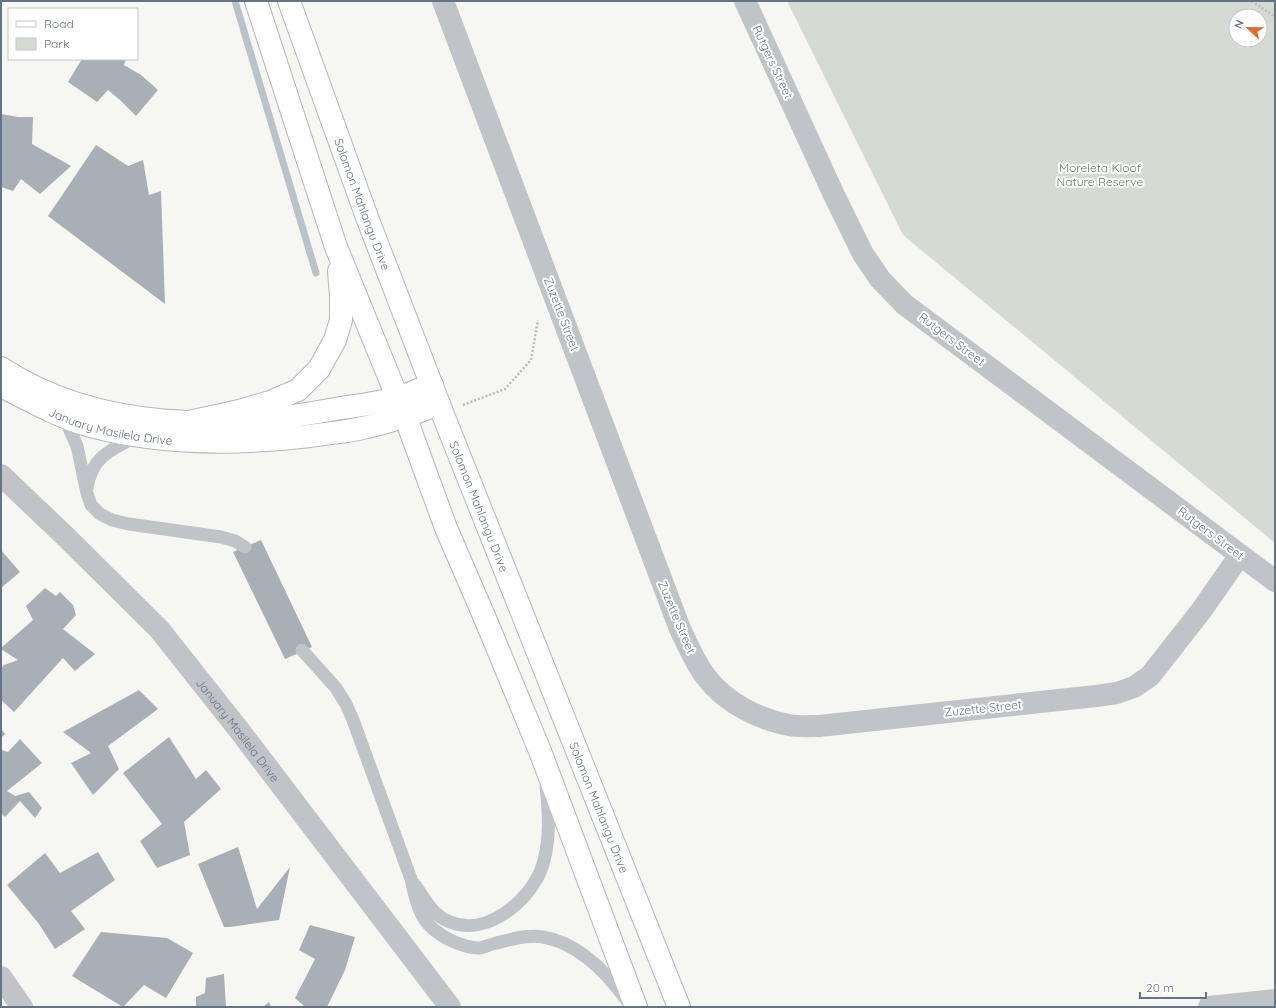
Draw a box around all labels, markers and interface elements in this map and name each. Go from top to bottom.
legend [8,8,138,60]
north arrow [1228,8,1268,48]
text: Road [44,16,74,31]
text: N [1231,18,1247,31]
street label: Rutgers Street [749,23,797,101]
text: Park [44,36,69,51]
street label: Solomon Mahlangu Drive [332,136,394,272]
park label: Moreleta Kloof Nature Reserve [1057,160,1144,189]
street label: Zuzette Street [541,275,583,353]
street label: Rutgers Street [916,309,988,369]
street label: January Masilela Drive [47,404,173,447]
street label: Solomon Mahlangu Drive [447,439,512,574]
street label: Rutgers Street [1175,503,1247,563]
street label: Zuzette Street [655,578,699,656]
street label: January Masilela Drive [193,675,283,785]
street label: Zuzette Street [944,696,1022,720]
street label: Solomon Mahlangu Drive [567,740,632,875]
scale bar [1140,974,1206,1000]
text: 20 m [1146,980,1174,995]

